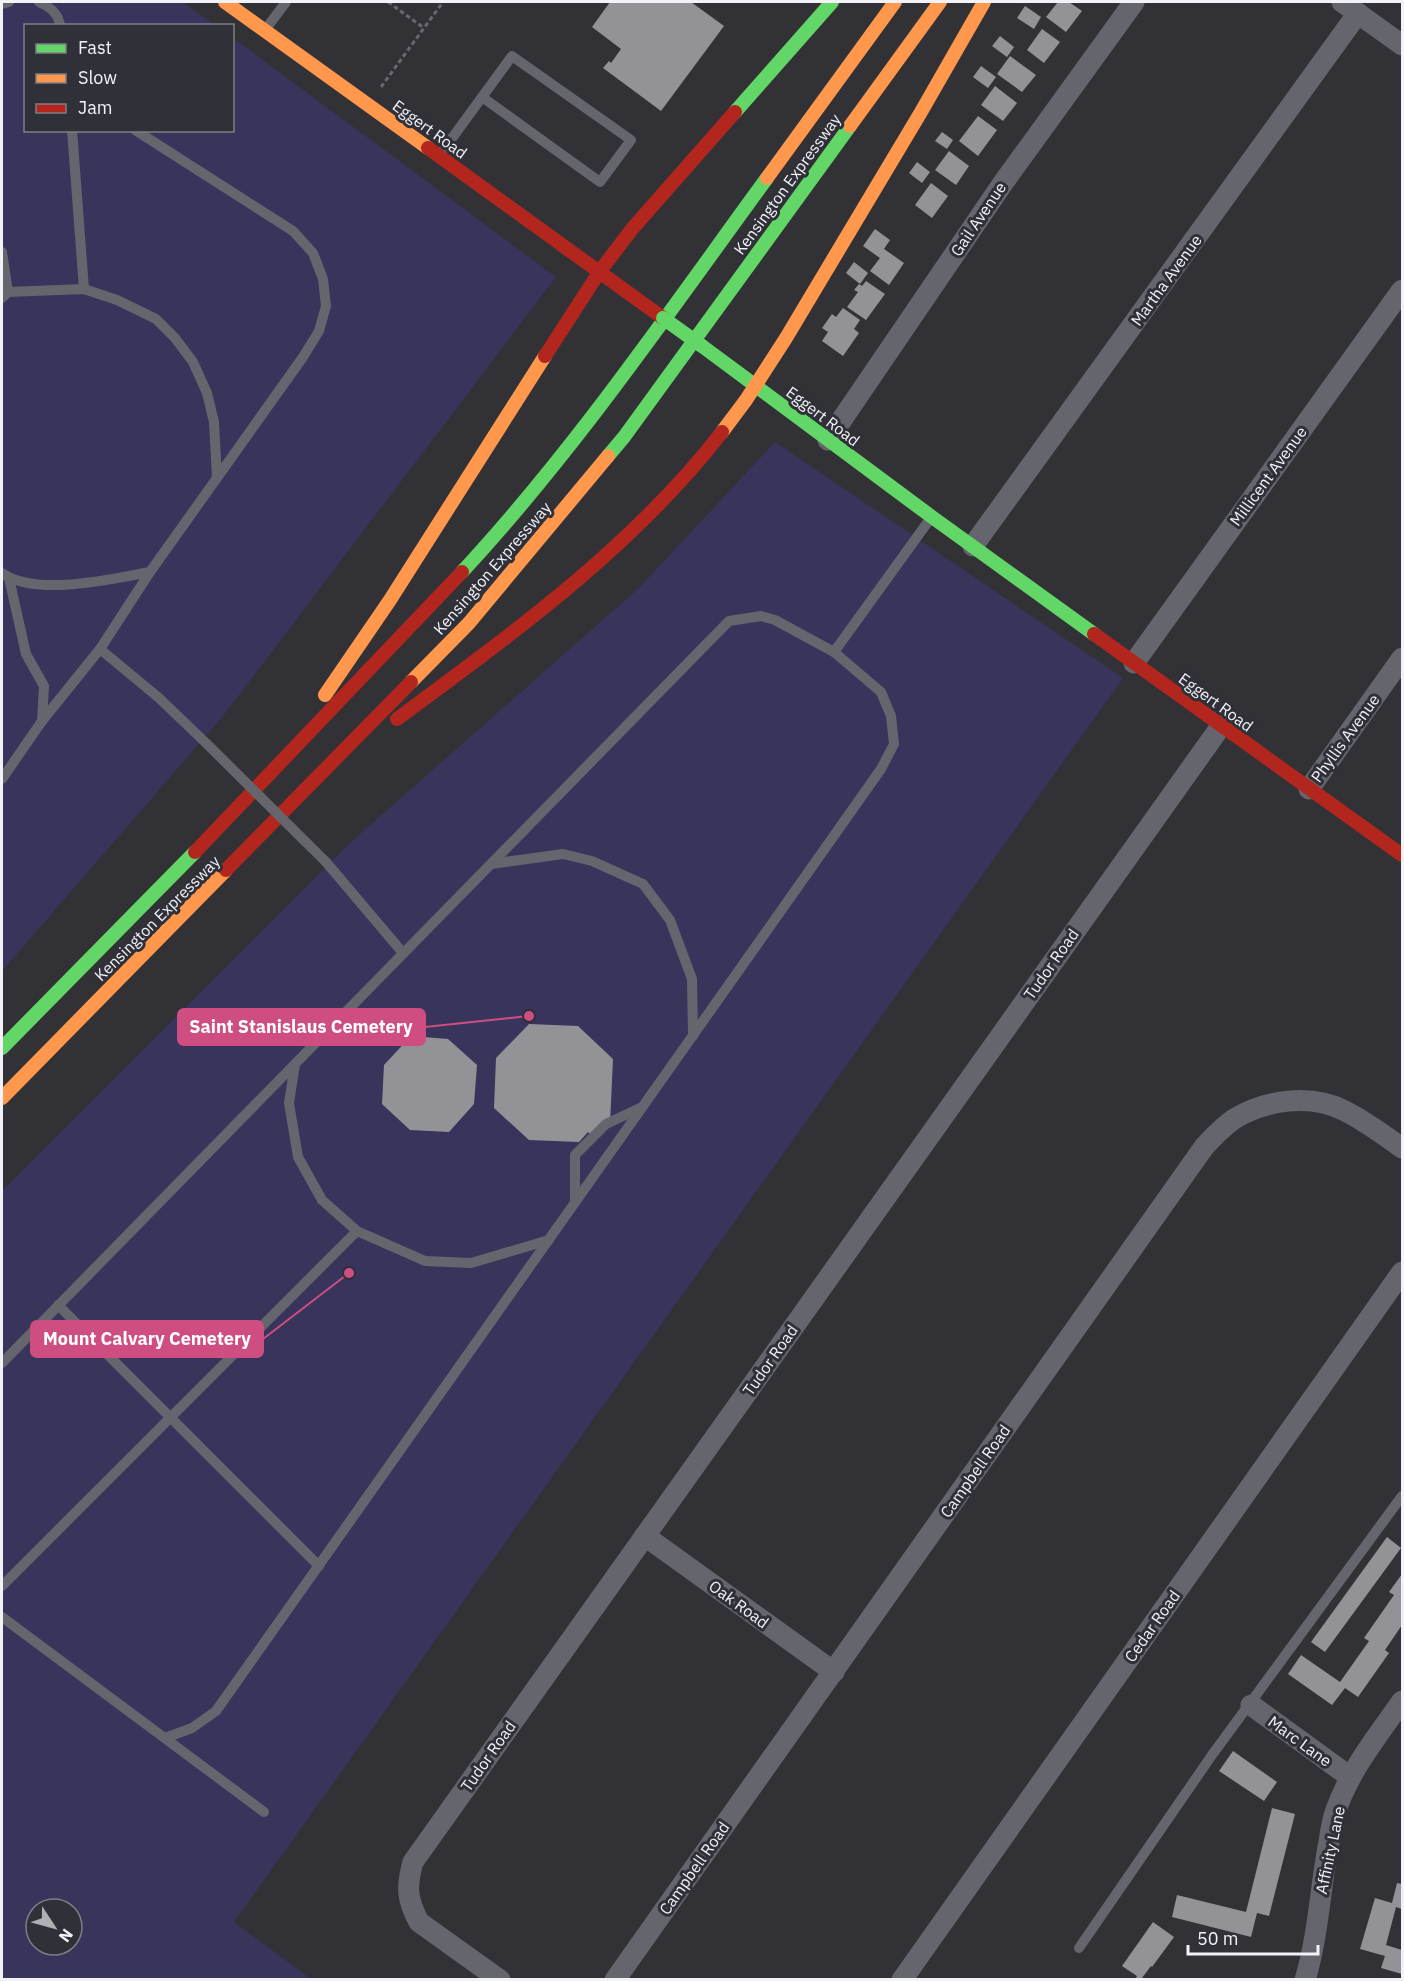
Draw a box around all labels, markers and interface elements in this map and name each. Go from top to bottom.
legend [24,24,234,132]
text: Fast [78,36,112,59]
text: Slow [78,66,117,89]
street label: Eggert Road [389,95,471,163]
text: Jam [78,96,113,119]
street label: Kensington Expressway [729,110,845,258]
street label: Gail Avenue [946,178,1010,260]
street label: Martha Avenue [1126,230,1206,330]
street label: Eggert Road [782,382,864,450]
street label: Millicent Avenue [1225,422,1311,530]
street label: Kensington Expressway [429,497,555,639]
street label: Eggert Road [1175,668,1257,736]
street label: Phyllis Avenue [1306,690,1384,786]
street label: Kensington Expressway [90,851,224,985]
street label: Tudor Road [1019,925,1083,1003]
callout: Saint Stanislaus Cemetery [178,1009,425,1045]
text: Saint Stanislaus Cemetery [189,1015,413,1038]
callout: Mount Calvary Cemetery [31,1321,263,1357]
street label: Tudor Road [738,1321,802,1399]
text: Mount Calvary Cemetery [43,1327,251,1350]
street label: Campbell Road [936,1421,1014,1521]
street label: Oak Road [705,1576,773,1632]
street label: Cedar Road [1120,1586,1184,1666]
street label: Marc Lane [1264,1711,1336,1771]
street label: Tudor Road [456,1717,520,1795]
street label: Affinity Lane [1311,1804,1349,1896]
street label: Campbell Road [655,1818,733,1918]
north arrow [24,1897,84,1957]
scale bar [1188,1918,1318,1956]
text: N [55,1925,78,1946]
text: 50 m [1197,1927,1239,1950]

